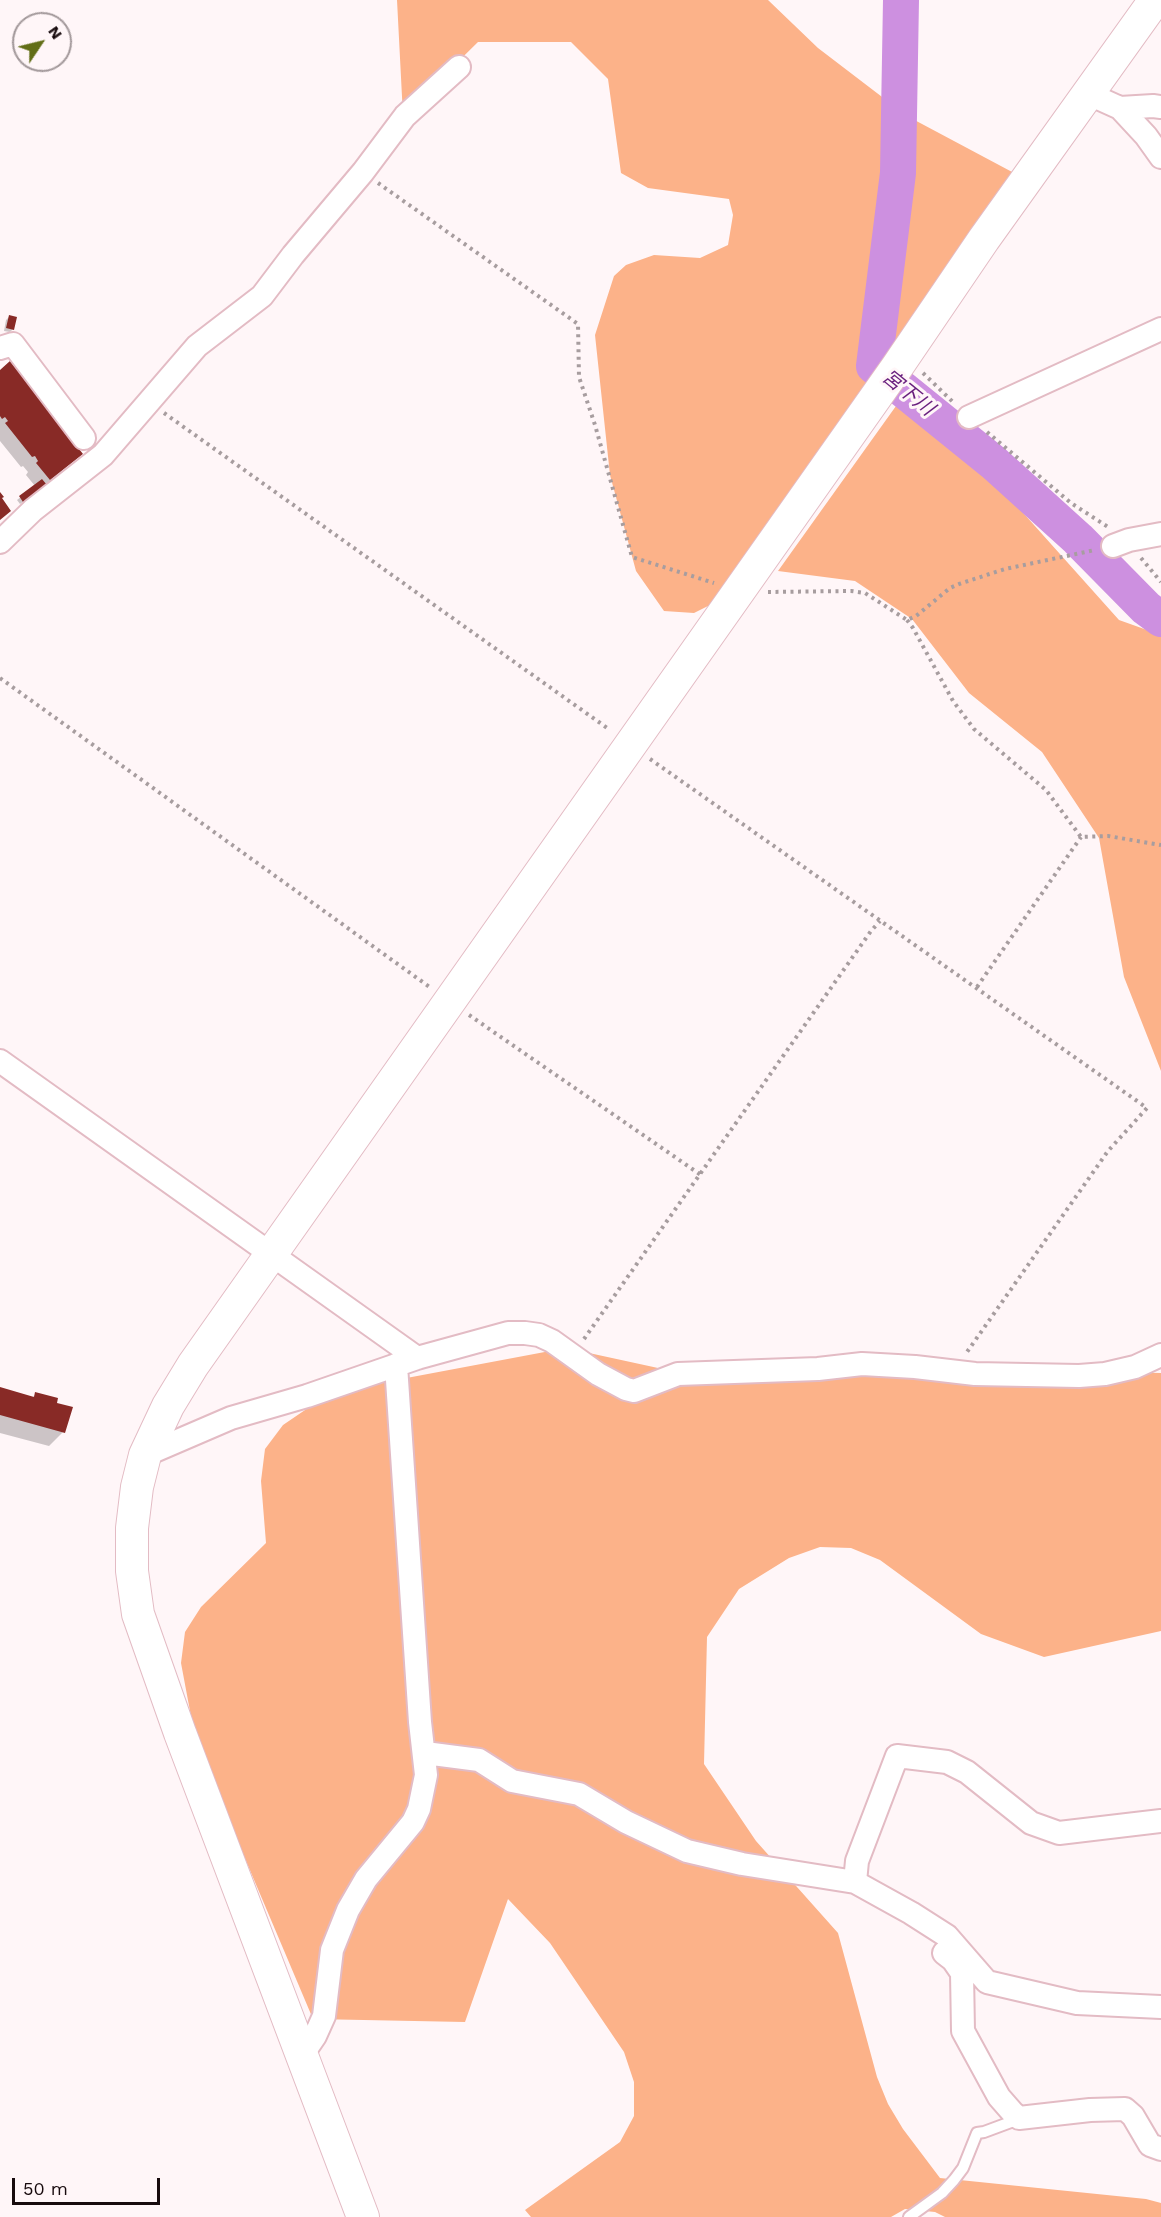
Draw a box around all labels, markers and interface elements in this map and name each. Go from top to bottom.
north arrow [12,12,72,72]
text: N [44,22,67,43]
water label: 宮下川 [877,365,939,421]
scale bar [15,2166,164,2204]
text: 50 m [23,2178,68,2199]

